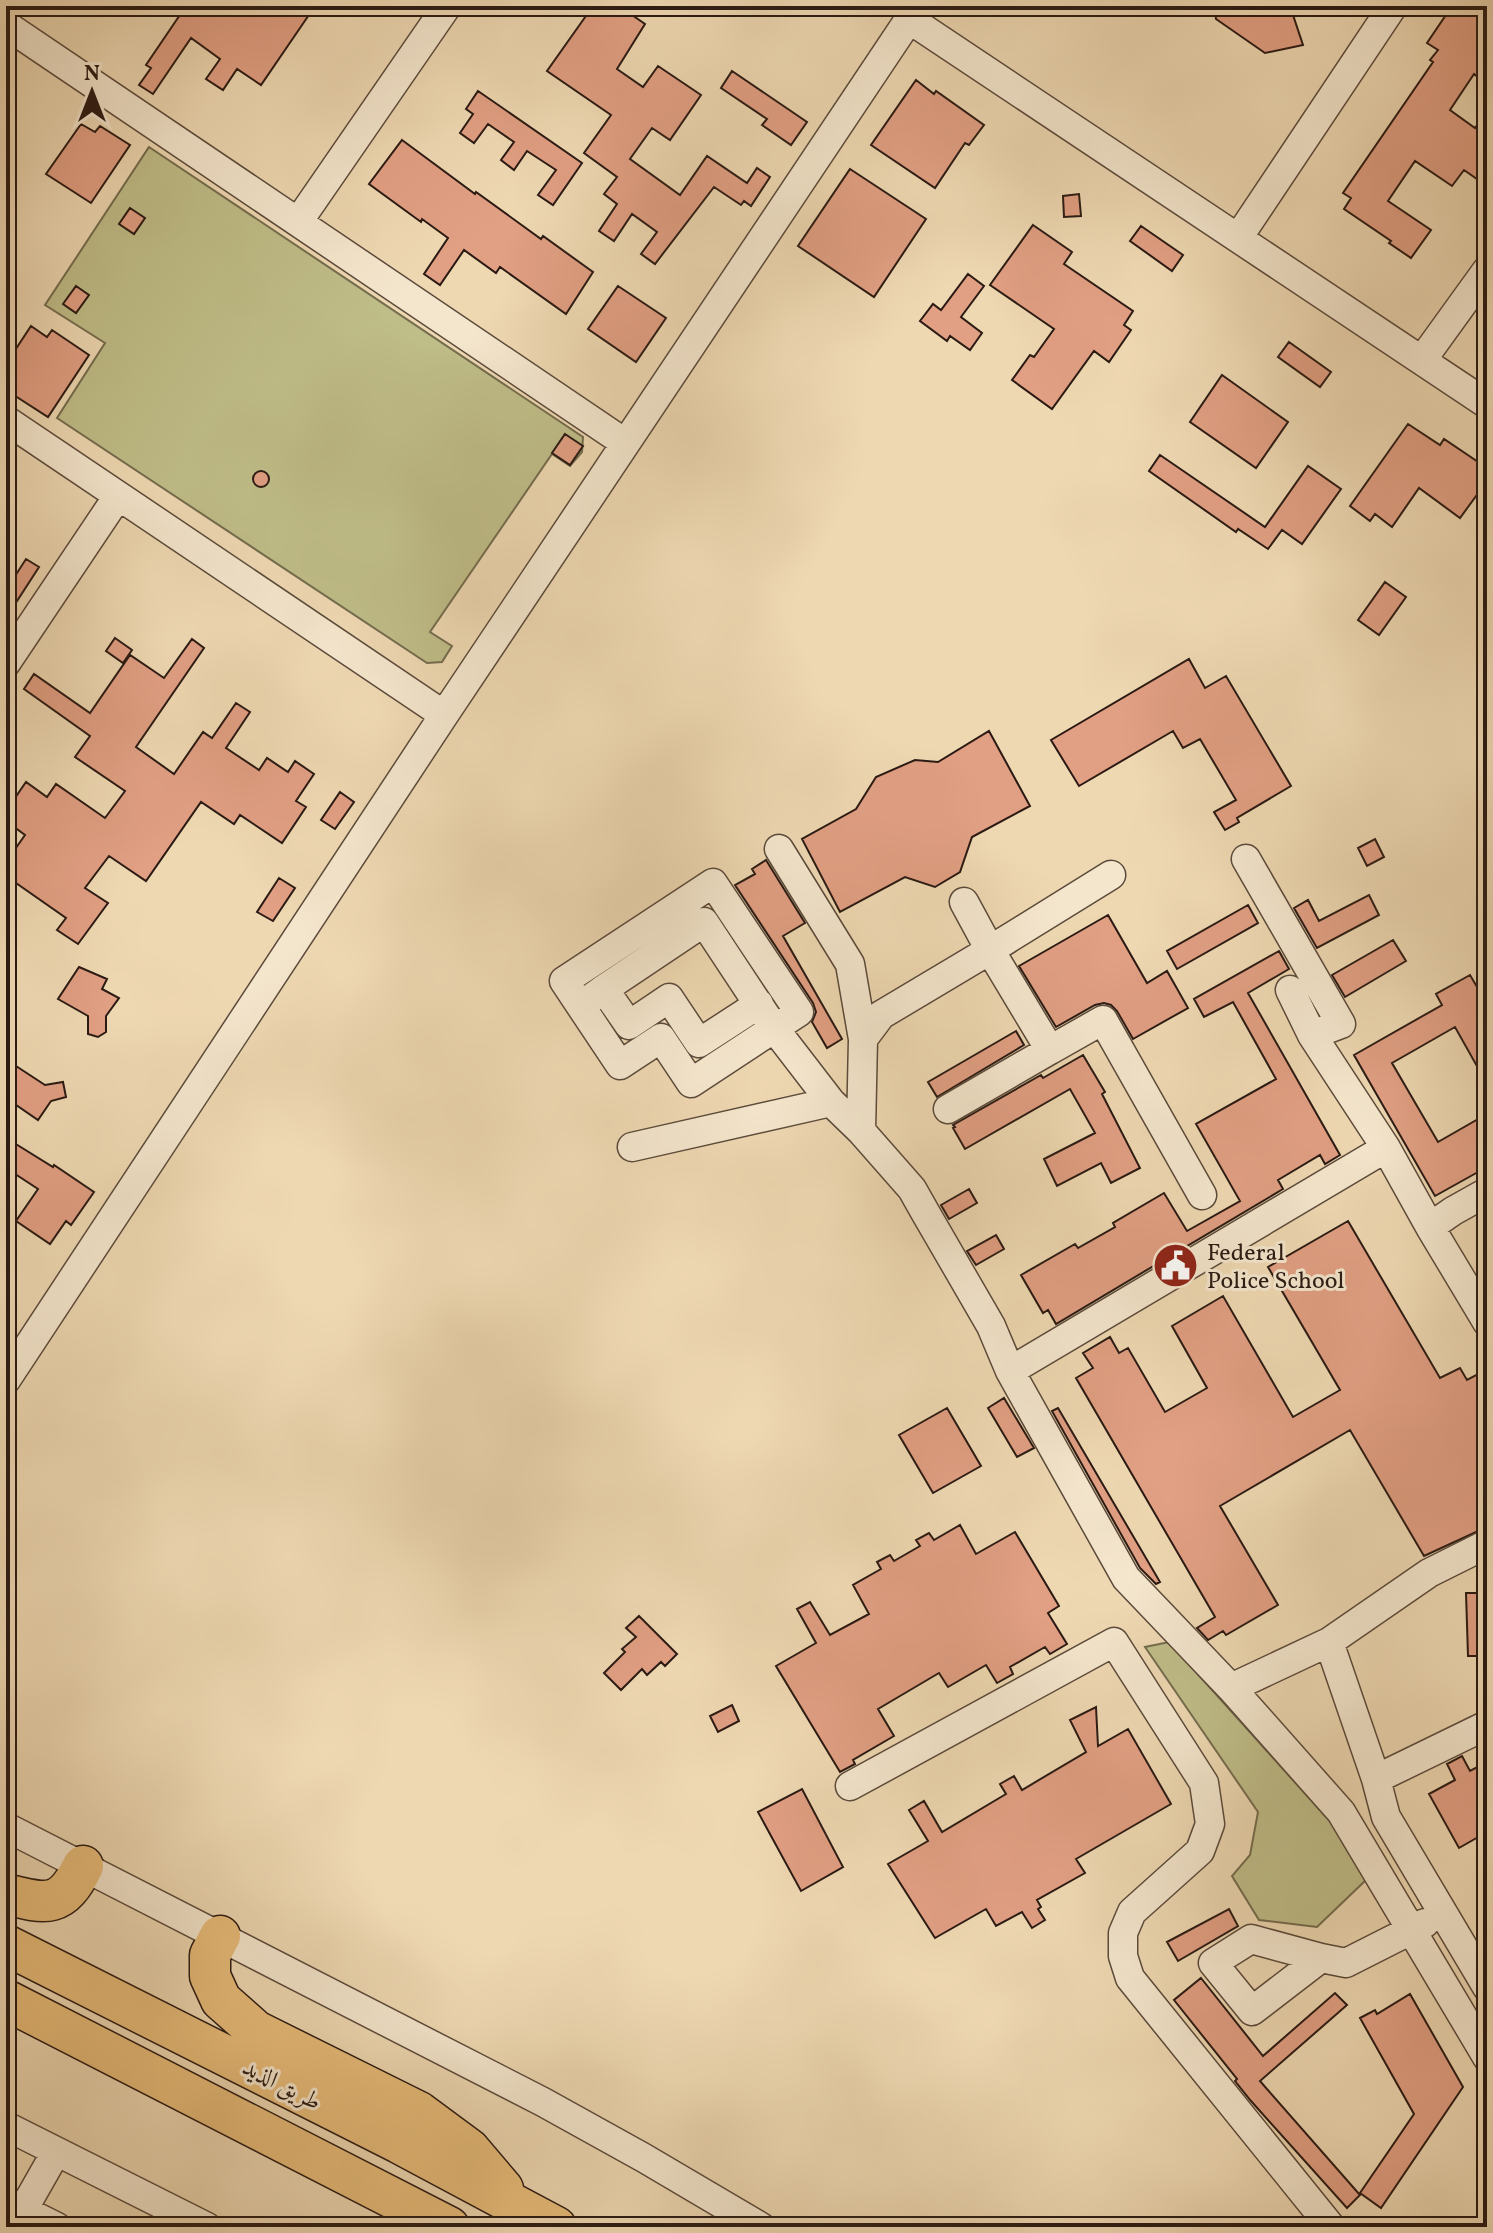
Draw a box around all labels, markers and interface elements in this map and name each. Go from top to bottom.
north arrow [52,52,132,132]
text: N [84,59,100,90]
place label: Federal Police School [1207,1237,1344,1299]
public building icon: Federal Police School [1152,1242,1200,1290]
street label: طريق الذيد [236,2051,327,2120]

